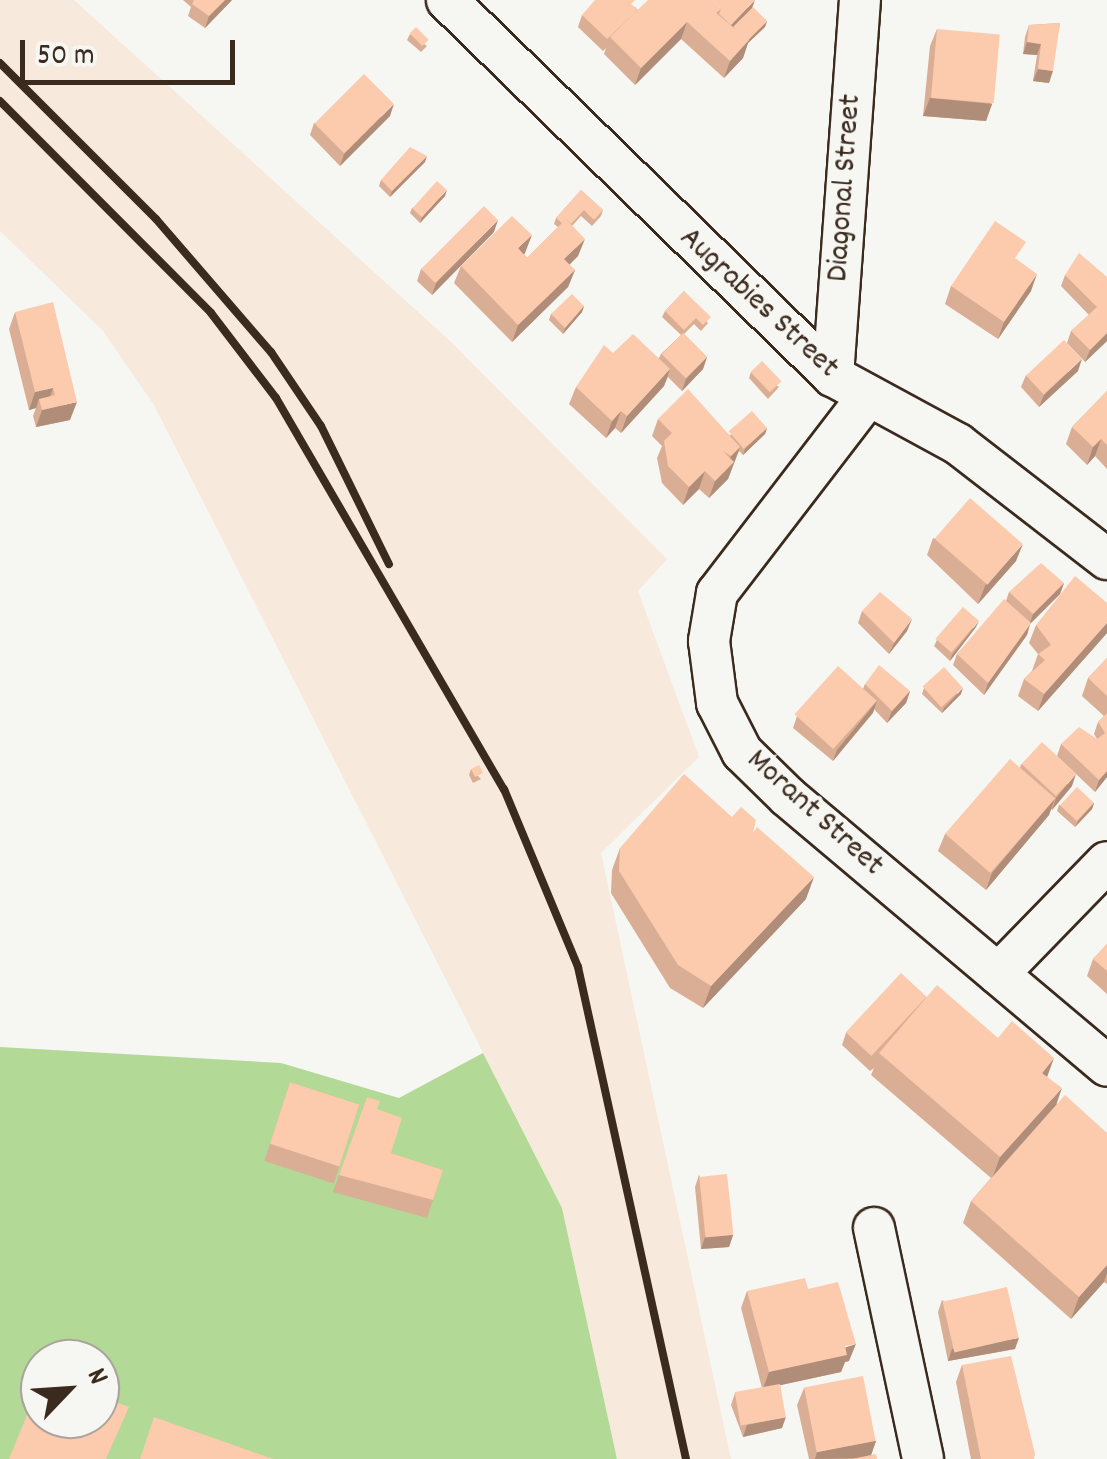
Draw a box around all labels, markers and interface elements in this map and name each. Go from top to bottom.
scale bar [25,20,240,82]
text: 50 m [37,36,95,79]
street label: Diagonal Street [820,93,872,283]
street label: Augrabies Street [670,220,846,388]
street label: Morant Street [737,742,891,886]
north arrow [20,1339,120,1439]
text: N [74,1362,116,1392]

